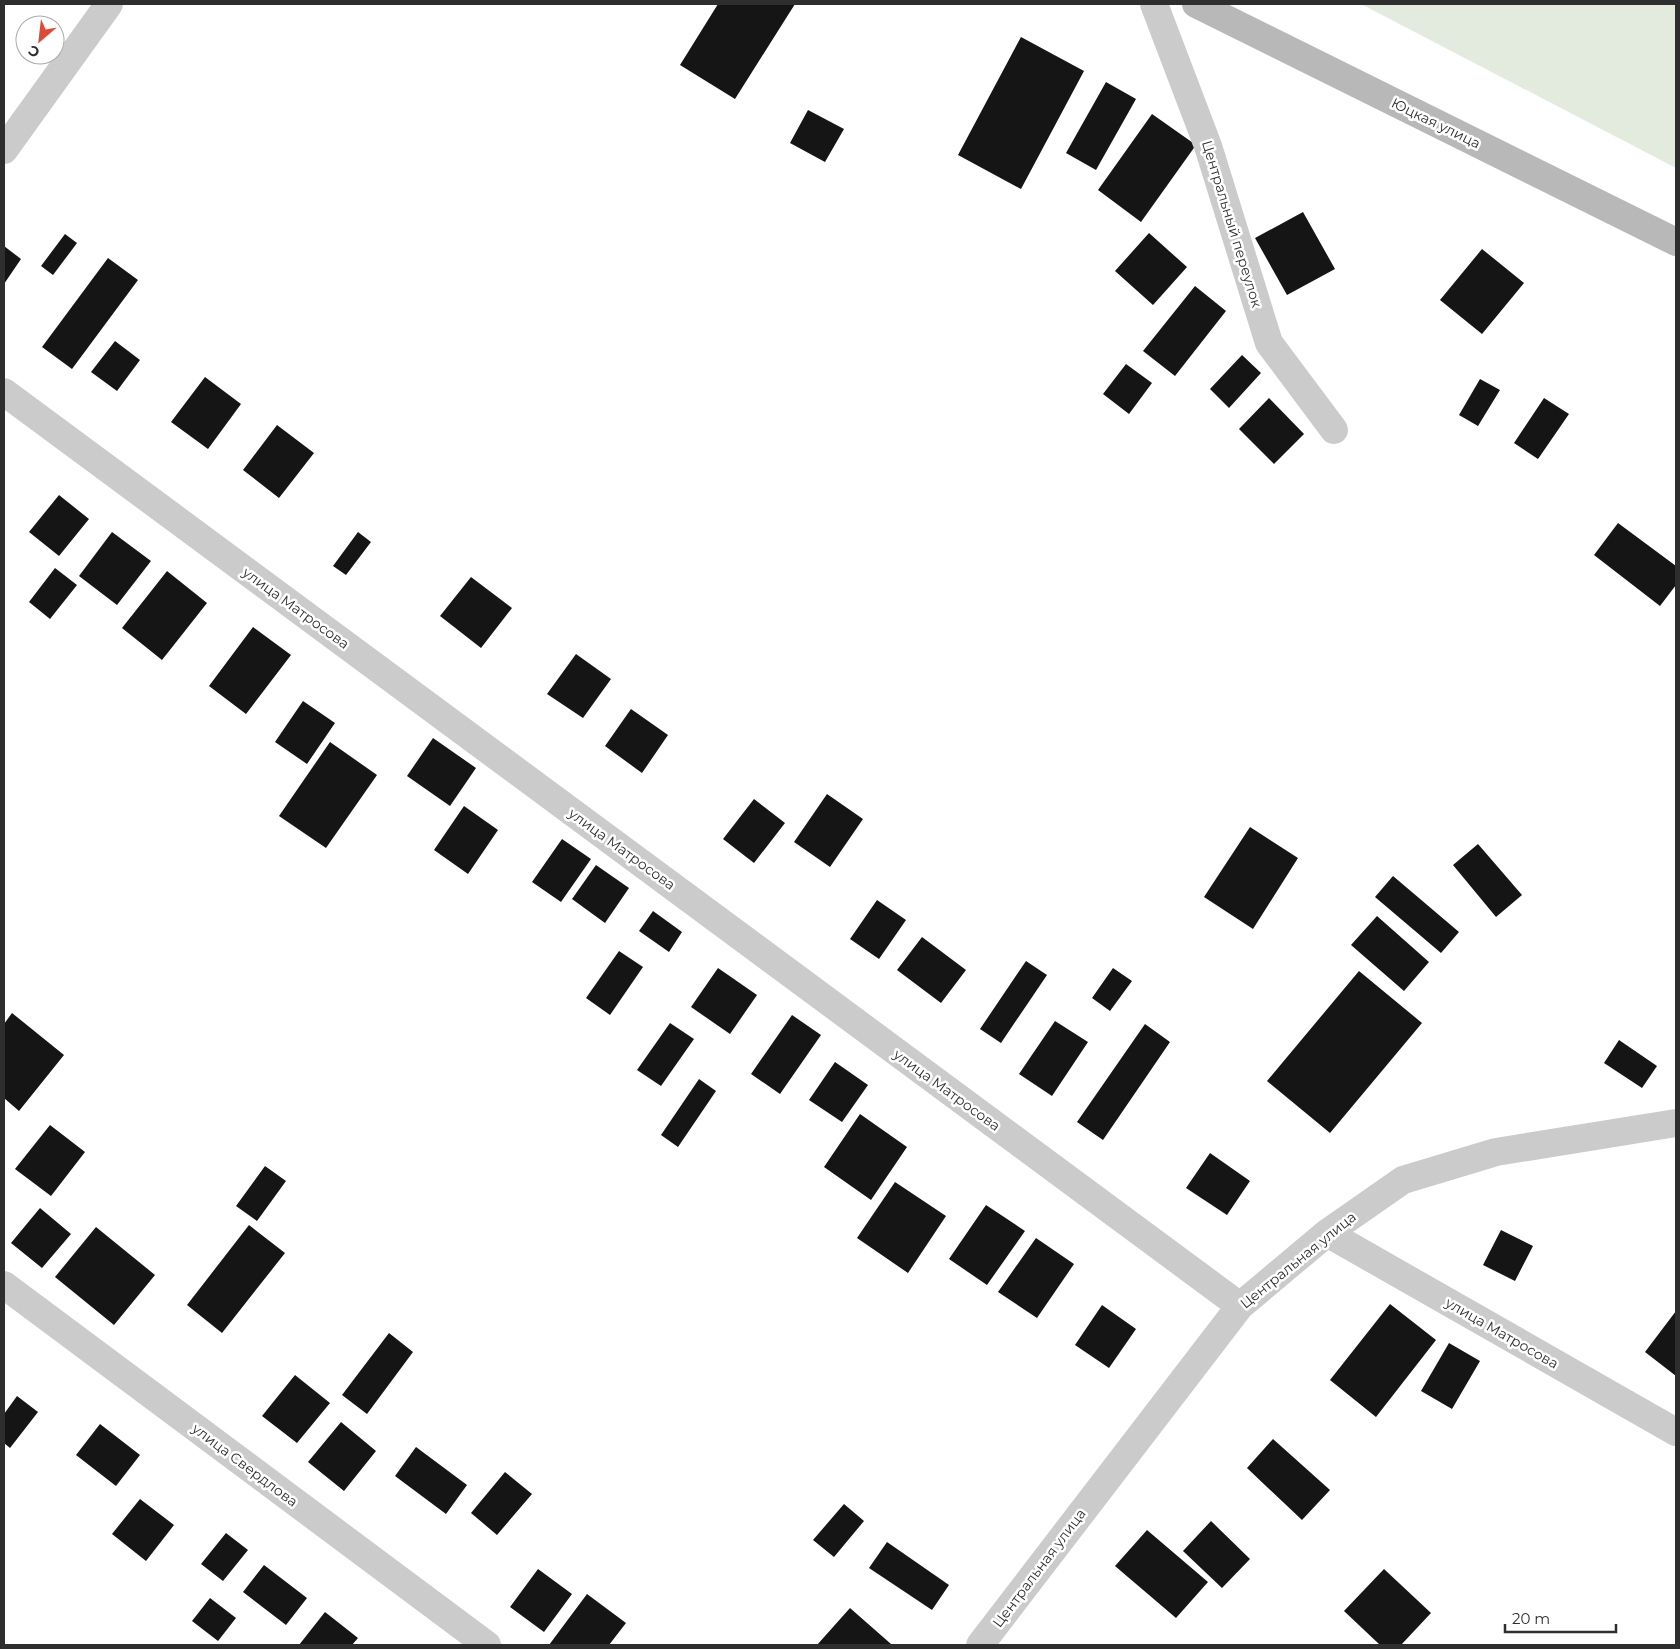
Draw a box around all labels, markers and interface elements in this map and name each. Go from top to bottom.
north arrow [15,15,65,65]
text: С [25,41,43,62]
street label: Юцкая улица [1389,94,1483,152]
street label: Центральный переулок [1198,138,1266,310]
street label: улица Матросова [238,563,353,653]
street label: улица Матросова [564,804,679,894]
street label: улица Матросова [889,1045,1004,1135]
street label: Центральная улица [1236,1208,1360,1312]
street label: улица Матросова [1441,1293,1562,1373]
street label: улица Свердлова [188,1419,301,1511]
street label: Центральная улица [988,1505,1090,1631]
scale bar [1505,1602,1616,1634]
text: 20 m [1512,1609,1550,1628]

